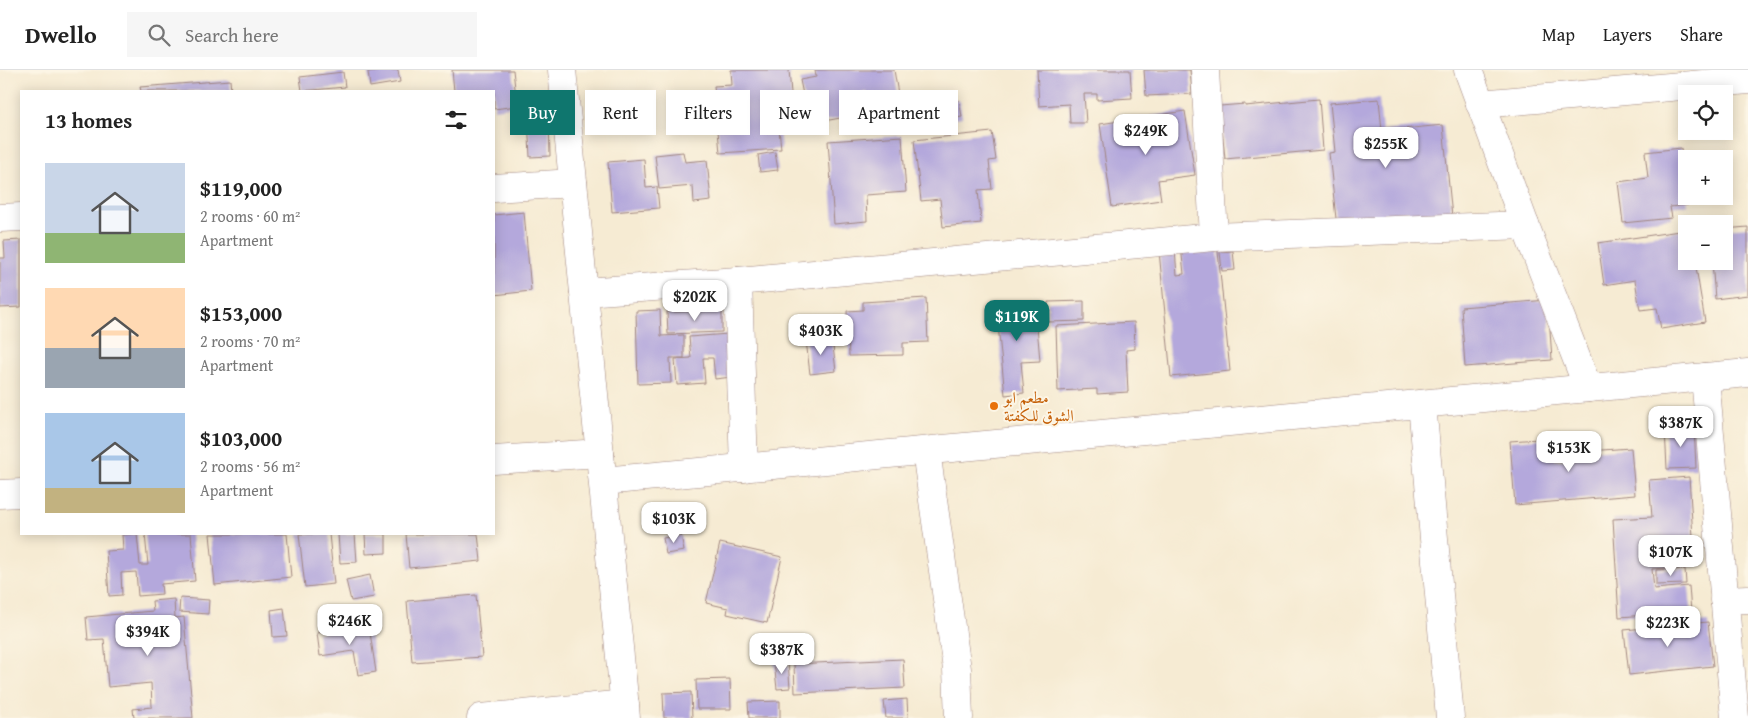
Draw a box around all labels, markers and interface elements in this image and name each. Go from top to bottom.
search box [127,12,477,57]
text: Dwello [25,17,97,52]
icon: search [145,21,173,49]
text: Search here [185,21,279,49]
text: Map [1542,21,1575,48]
text: Layers [1603,21,1652,48]
text: Share [1680,21,1723,48]
map controls [1678,85,1733,270]
button: locate [1678,85,1733,140]
chip: Buy [510,90,575,135]
chip: Rent [585,90,656,135]
chip: Filters [666,90,750,135]
chip: New [760,90,829,135]
chip: Apartment [839,90,958,135]
text: 13 homes [45,105,132,136]
icon: filters [442,106,470,134]
pin: $249K [1111,114,1181,156]
text: $249K [1124,118,1168,142]
pin: $255K [1351,126,1421,169]
text: $255K [1364,131,1408,155]
button: + [1678,150,1733,205]
text: $119,000 [200,173,282,204]
icon: home [85,183,145,243]
text: 2 rooms · 60 m² [200,204,300,228]
button: − [1678,215,1733,270]
text: Apartment [200,228,273,252]
pin: $202K [660,280,730,322]
text: $202K [673,284,717,308]
text: $153,000 [200,298,282,329]
pin: $119K [982,300,1052,342]
text: $119K [995,304,1039,328]
icon: home [85,308,145,368]
pin: $403K [786,314,856,356]
text: $403K [799,318,843,342]
text: 2 rooms · 70 m² [200,329,300,353]
text: Apartment [200,353,273,377]
place label: مطعم ابو الشوق للكفتة [1002,385,1074,427]
marker: مطعم ابو الشوق للكفتة [988,400,1000,412]
pin: $387K [1646,406,1716,448]
text: $387K [1659,410,1703,434]
text: $103,000 [200,423,282,454]
pin: $153K [1534,430,1604,473]
icon: home [85,433,145,493]
text: $153K [1547,435,1591,459]
text: 2 rooms · 56 m² [200,454,300,478]
text: Apartment [200,478,273,502]
pin: $103K [639,502,709,544]
text: $103K [652,506,696,530]
pin: $107K [1636,534,1706,577]
text: $107K [1649,539,1693,563]
pin: $246K [315,604,385,646]
pin: $223K [1633,606,1703,648]
text: $246K [328,608,372,632]
text: $223K [1646,610,1690,634]
pin: $394K [113,614,183,657]
text: $394K [126,619,170,643]
pin: $387K [747,632,817,675]
text: $387K [760,637,804,661]

